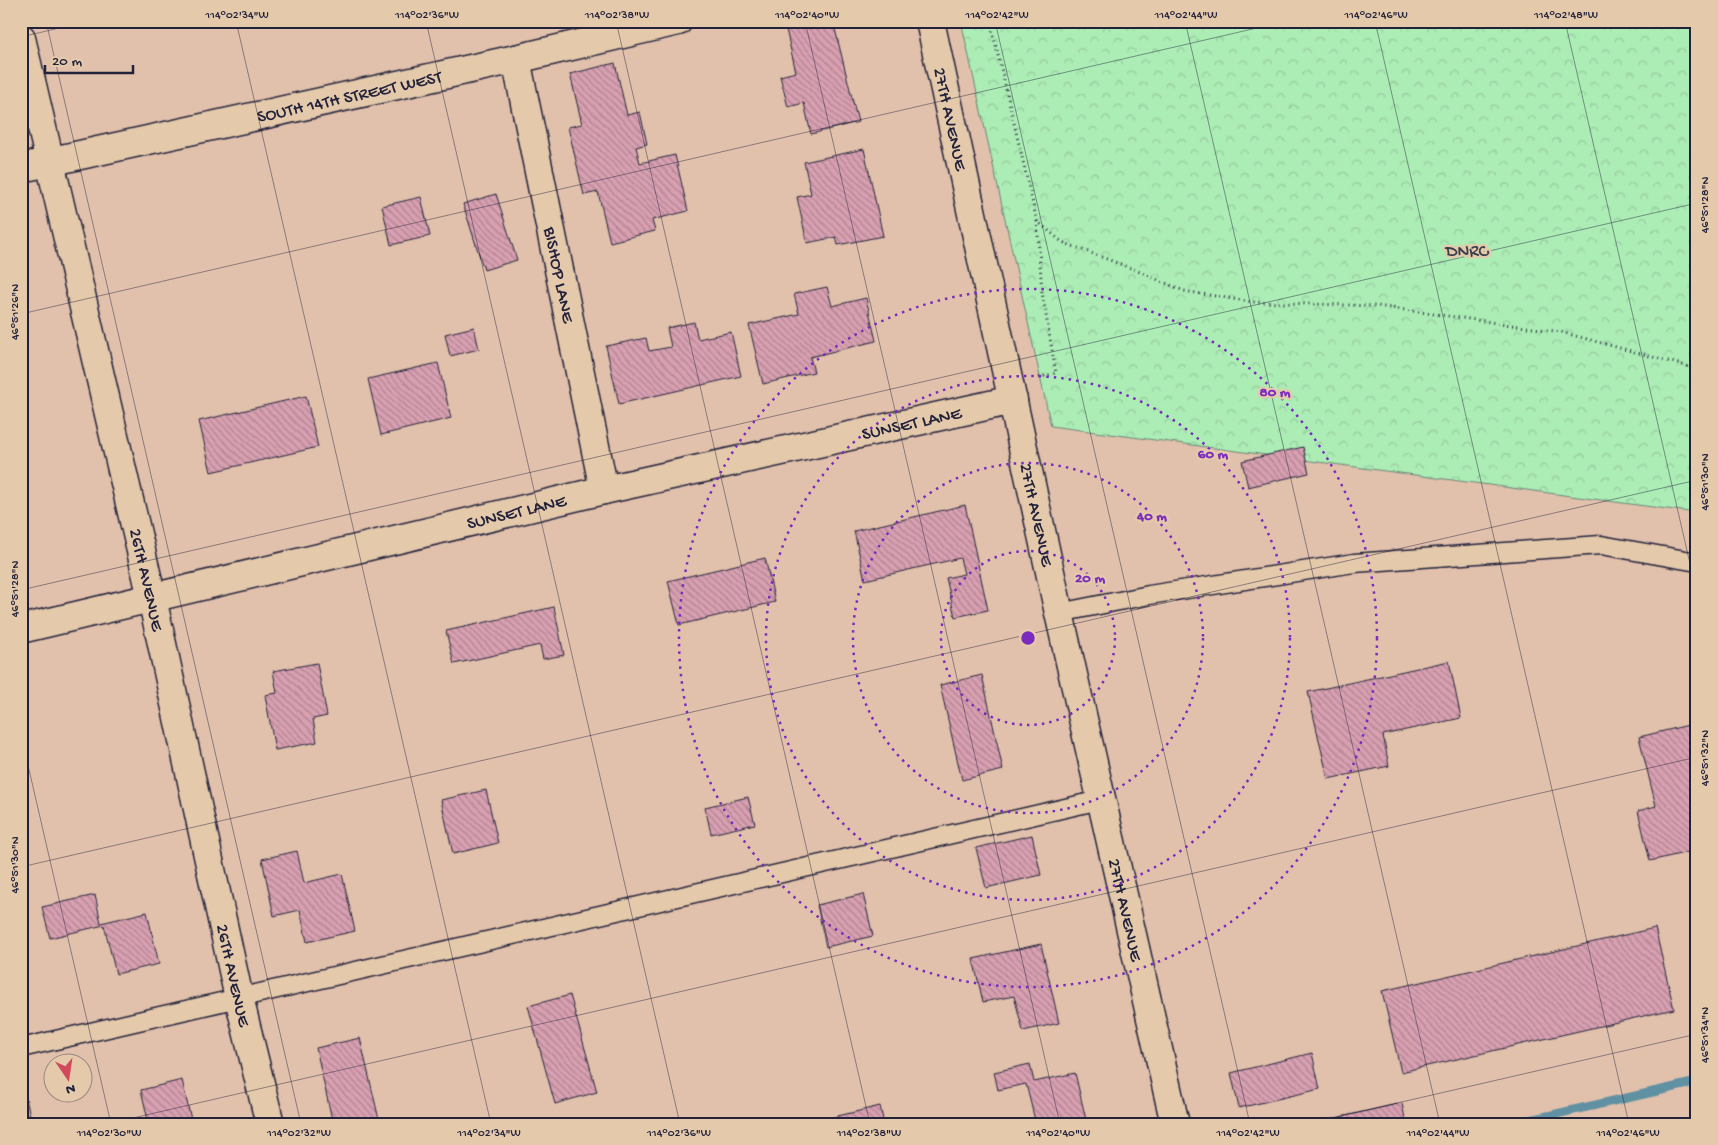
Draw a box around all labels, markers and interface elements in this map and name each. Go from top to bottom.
text: 114°02'34"W [204,9,269,23]
text: 114°02'36"W [394,9,459,23]
text: 114°02'38"W [584,9,649,23]
text: 114°02'40"W [774,9,839,23]
text: 114°02'42"W [964,9,1029,23]
text: 114°02'44"W [1153,9,1218,23]
text: 114°02'46"W [1343,9,1408,23]
text: 114°02'48"W [1533,9,1598,23]
scale bar [45,42,132,74]
text: 20 m [52,53,82,71]
street label: 27TH AVENUE [927,66,970,173]
street label: SOUTH 14TH STREET WEST [255,67,445,129]
text: 46°51'28"N [1699,177,1713,233]
street label: BISHOP LANE [537,224,578,326]
park label: DNRC [1445,242,1490,263]
text: 46°51'26"N [9,284,23,340]
text: 80 m [1260,384,1291,402]
street label: SUNSET LANE [860,403,964,446]
text: 60 m [1198,446,1229,464]
text: 46°51'30"N [1699,453,1713,511]
street label: 27TH AVENUE [1014,461,1057,569]
street label: SUNSET LANE [465,491,569,535]
text: 40 m [1136,508,1167,526]
street label: 26TH AVENUE [123,527,167,634]
text: 46°51'28"N [9,561,23,617]
text: 20 m [1075,570,1105,588]
centre of rings [1019,629,1037,647]
text: 46°51'32"N [1699,730,1713,786]
text: 46°51'30"N [9,836,23,894]
street label: 27TH AVENUE [1102,857,1146,964]
street label: 26TH AVENUE [210,922,254,1030]
text: 46°51'34"N [1699,1007,1713,1063]
north arrow [42,1052,92,1102]
text: N [64,1079,77,1098]
text: 114°02'30"W [76,1127,141,1141]
text: 114°02'32"W [266,1127,331,1141]
text: 114°02'34"W [456,1127,521,1141]
text: 114°02'36"W [646,1127,711,1141]
text: 114°02'38"W [836,1127,901,1141]
text: 114°02'40"W [1025,1127,1090,1141]
text: 114°02'42"W [1215,1127,1280,1141]
text: 114°02'44"W [1405,1127,1470,1141]
text: 114°02'46"W [1595,1127,1660,1141]

